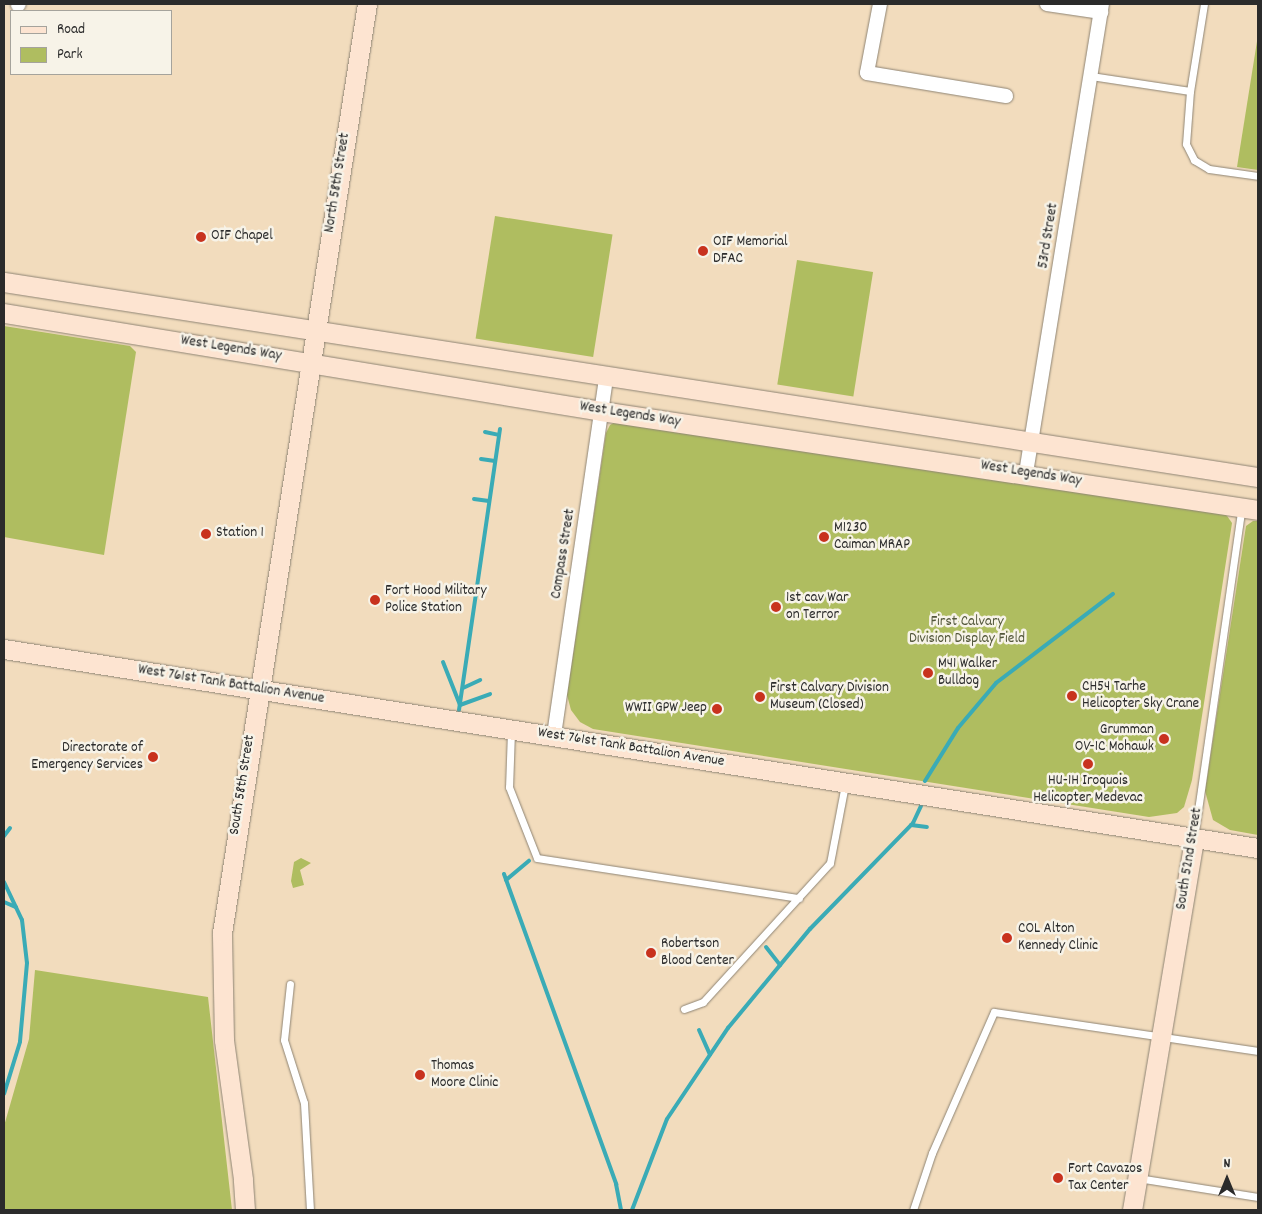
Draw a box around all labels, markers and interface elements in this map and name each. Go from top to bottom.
legend [10,10,172,75]
text: Road [57,19,85,41]
text: Park [57,44,83,66]
street label: North 58th Street [321,132,355,234]
street label: 53rd Street [1035,202,1063,270]
place label: OIF Chapel [211,228,273,246]
marker: OIF Chapel [195,231,207,243]
place label: OIF Memorial DFAC [713,233,788,268]
marker: OIF Memorial DFAC [697,245,709,257]
street label: West Legends Way [179,332,283,366]
street label: West Legends Way [578,398,682,432]
street label: West Legends Way [979,457,1083,491]
street label: Compass Street [548,508,580,600]
place label: M1230 Caiman MRAP [834,519,910,554]
place label: Station 1 [216,525,264,543]
marker: Station 1 [200,528,212,540]
marker: M1230 Caiman MRAP [818,531,830,543]
place label: Fort Hood Military Police Station [385,582,486,617]
place label: 1st cav War on Terror [786,589,849,624]
marker: Fort Hood Military Police Station [369,594,381,606]
marker: 1st cav War on Terror [770,601,782,613]
park label: First Calvary Division Display Field [909,613,1025,648]
place label: M41 Walker Bulldog [938,655,997,690]
street label: West 761st Tank Battalion Avenue [137,661,325,709]
marker: M41 Walker Bulldog [922,667,934,679]
place label: CH54 Tarhe Helicopter Sky Crane [1082,678,1199,713]
place label: First Calvary Division Museum (Closed) [770,679,889,714]
marker: CH54 Tarhe Helicopter Sky Crane [1066,690,1078,702]
marker: First Calvary Division Museum (Closed) [754,691,766,703]
place label: WWII GPW Jeep [625,700,707,718]
marker: WWII GPW Jeep [711,703,723,715]
place label: Grumman OV-1C Mohawk [1075,721,1154,756]
street label: West 761st Tank Battalion Avenue [537,724,725,772]
marker: Grumman OV-1C Mohawk [1158,733,1170,745]
street label: South 58th Street [226,734,260,836]
place label: Directorate of Emergency Services [31,739,143,774]
marker: Directorate of Emergency Services [147,751,159,763]
marker: HU-1H Iroquois Helicopter Medevac [1082,758,1094,770]
place label: HU-1H Iroquois Helicopter Medevac [1033,772,1143,807]
street label: South 52nd Street [1173,807,1207,911]
place label: COL Alton Kennedy Clinic [1018,920,1098,955]
marker: COL Alton Kennedy Clinic [1000,931,1014,945]
place label: Robertson Blood Center [661,935,734,970]
marker: Robertson Blood Center [645,947,657,959]
place label: Thomas Moore Clinic [431,1057,498,1092]
marker: Thomas Moore Clinic [413,1068,427,1082]
north arrow [1202,1154,1252,1204]
text: N [1224,1154,1230,1174]
place label: Fort Cavazos Tax Center [1068,1160,1142,1195]
marker: Fort Cavazos Tax Center [1052,1172,1064,1184]

